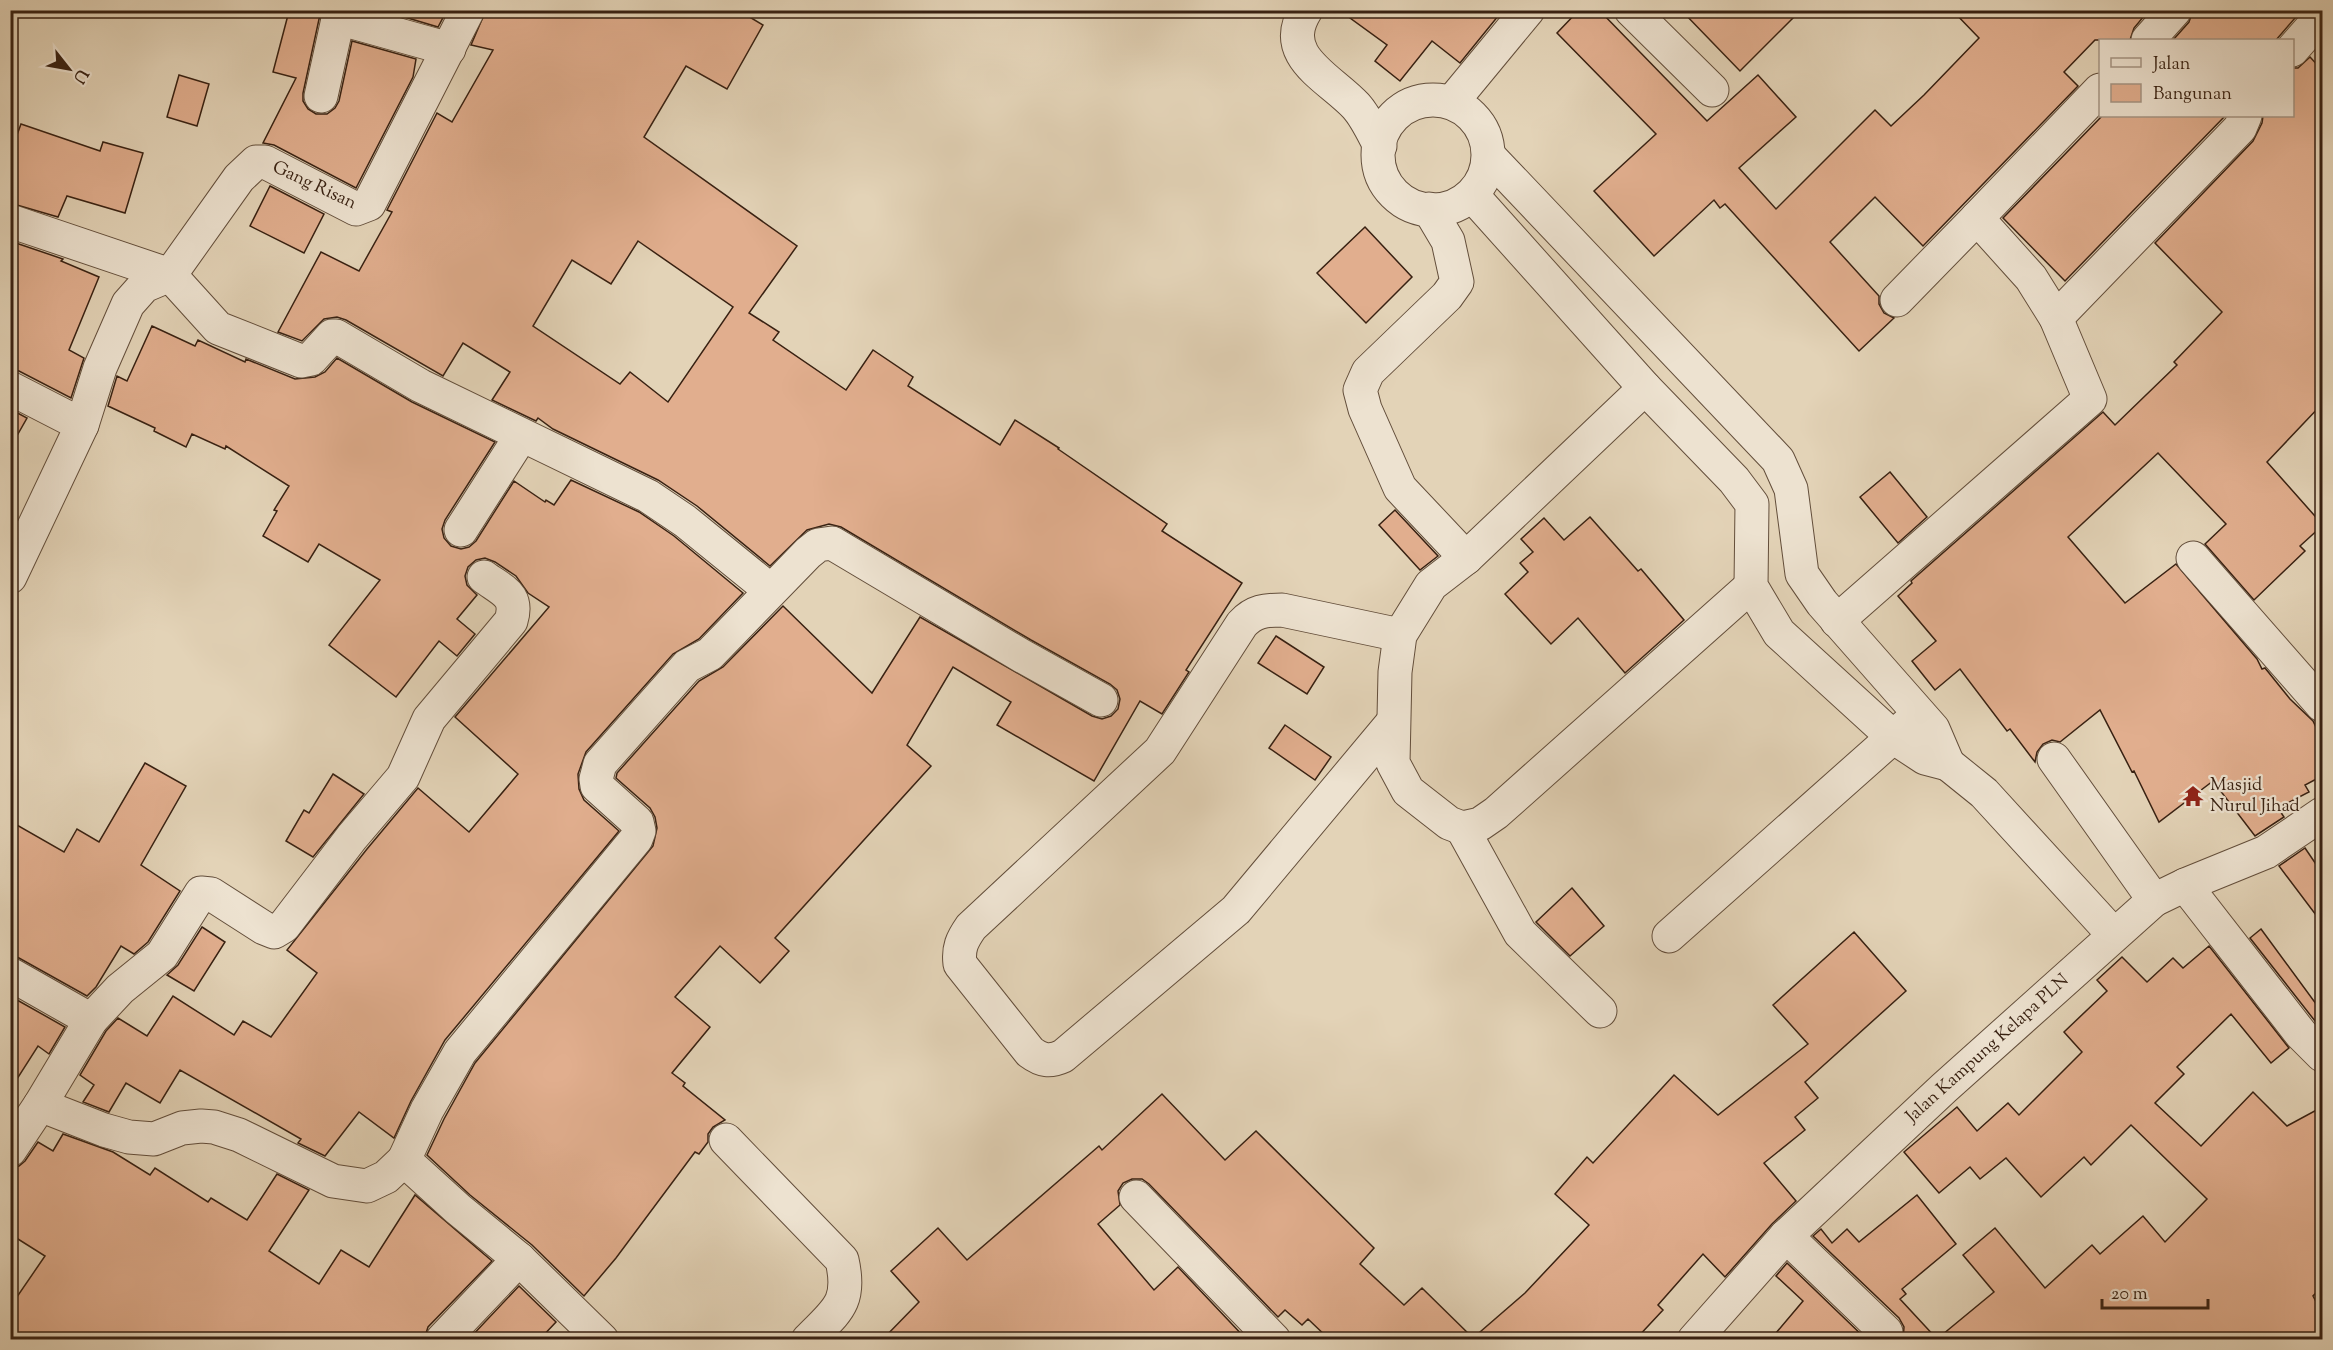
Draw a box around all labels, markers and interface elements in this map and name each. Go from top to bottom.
north arrow [39,39,99,99]
legend [2099,39,2294,117]
text: Jalan [2152,52,2191,78]
text: U [66,64,93,88]
text: Bangunan [2153,82,2232,108]
street label: Gang Risan [268,155,361,217]
place label: Masjid Nurul Jihad [2210,773,2300,820]
temple icon: Masjid Nurul Jihad [2181,784,2205,808]
street label: Jalan Kampung Kelapa PLN [1900,968,2075,1130]
scale bar [2102,1272,2208,1310]
text: 20 m [2111,1282,2148,1308]

